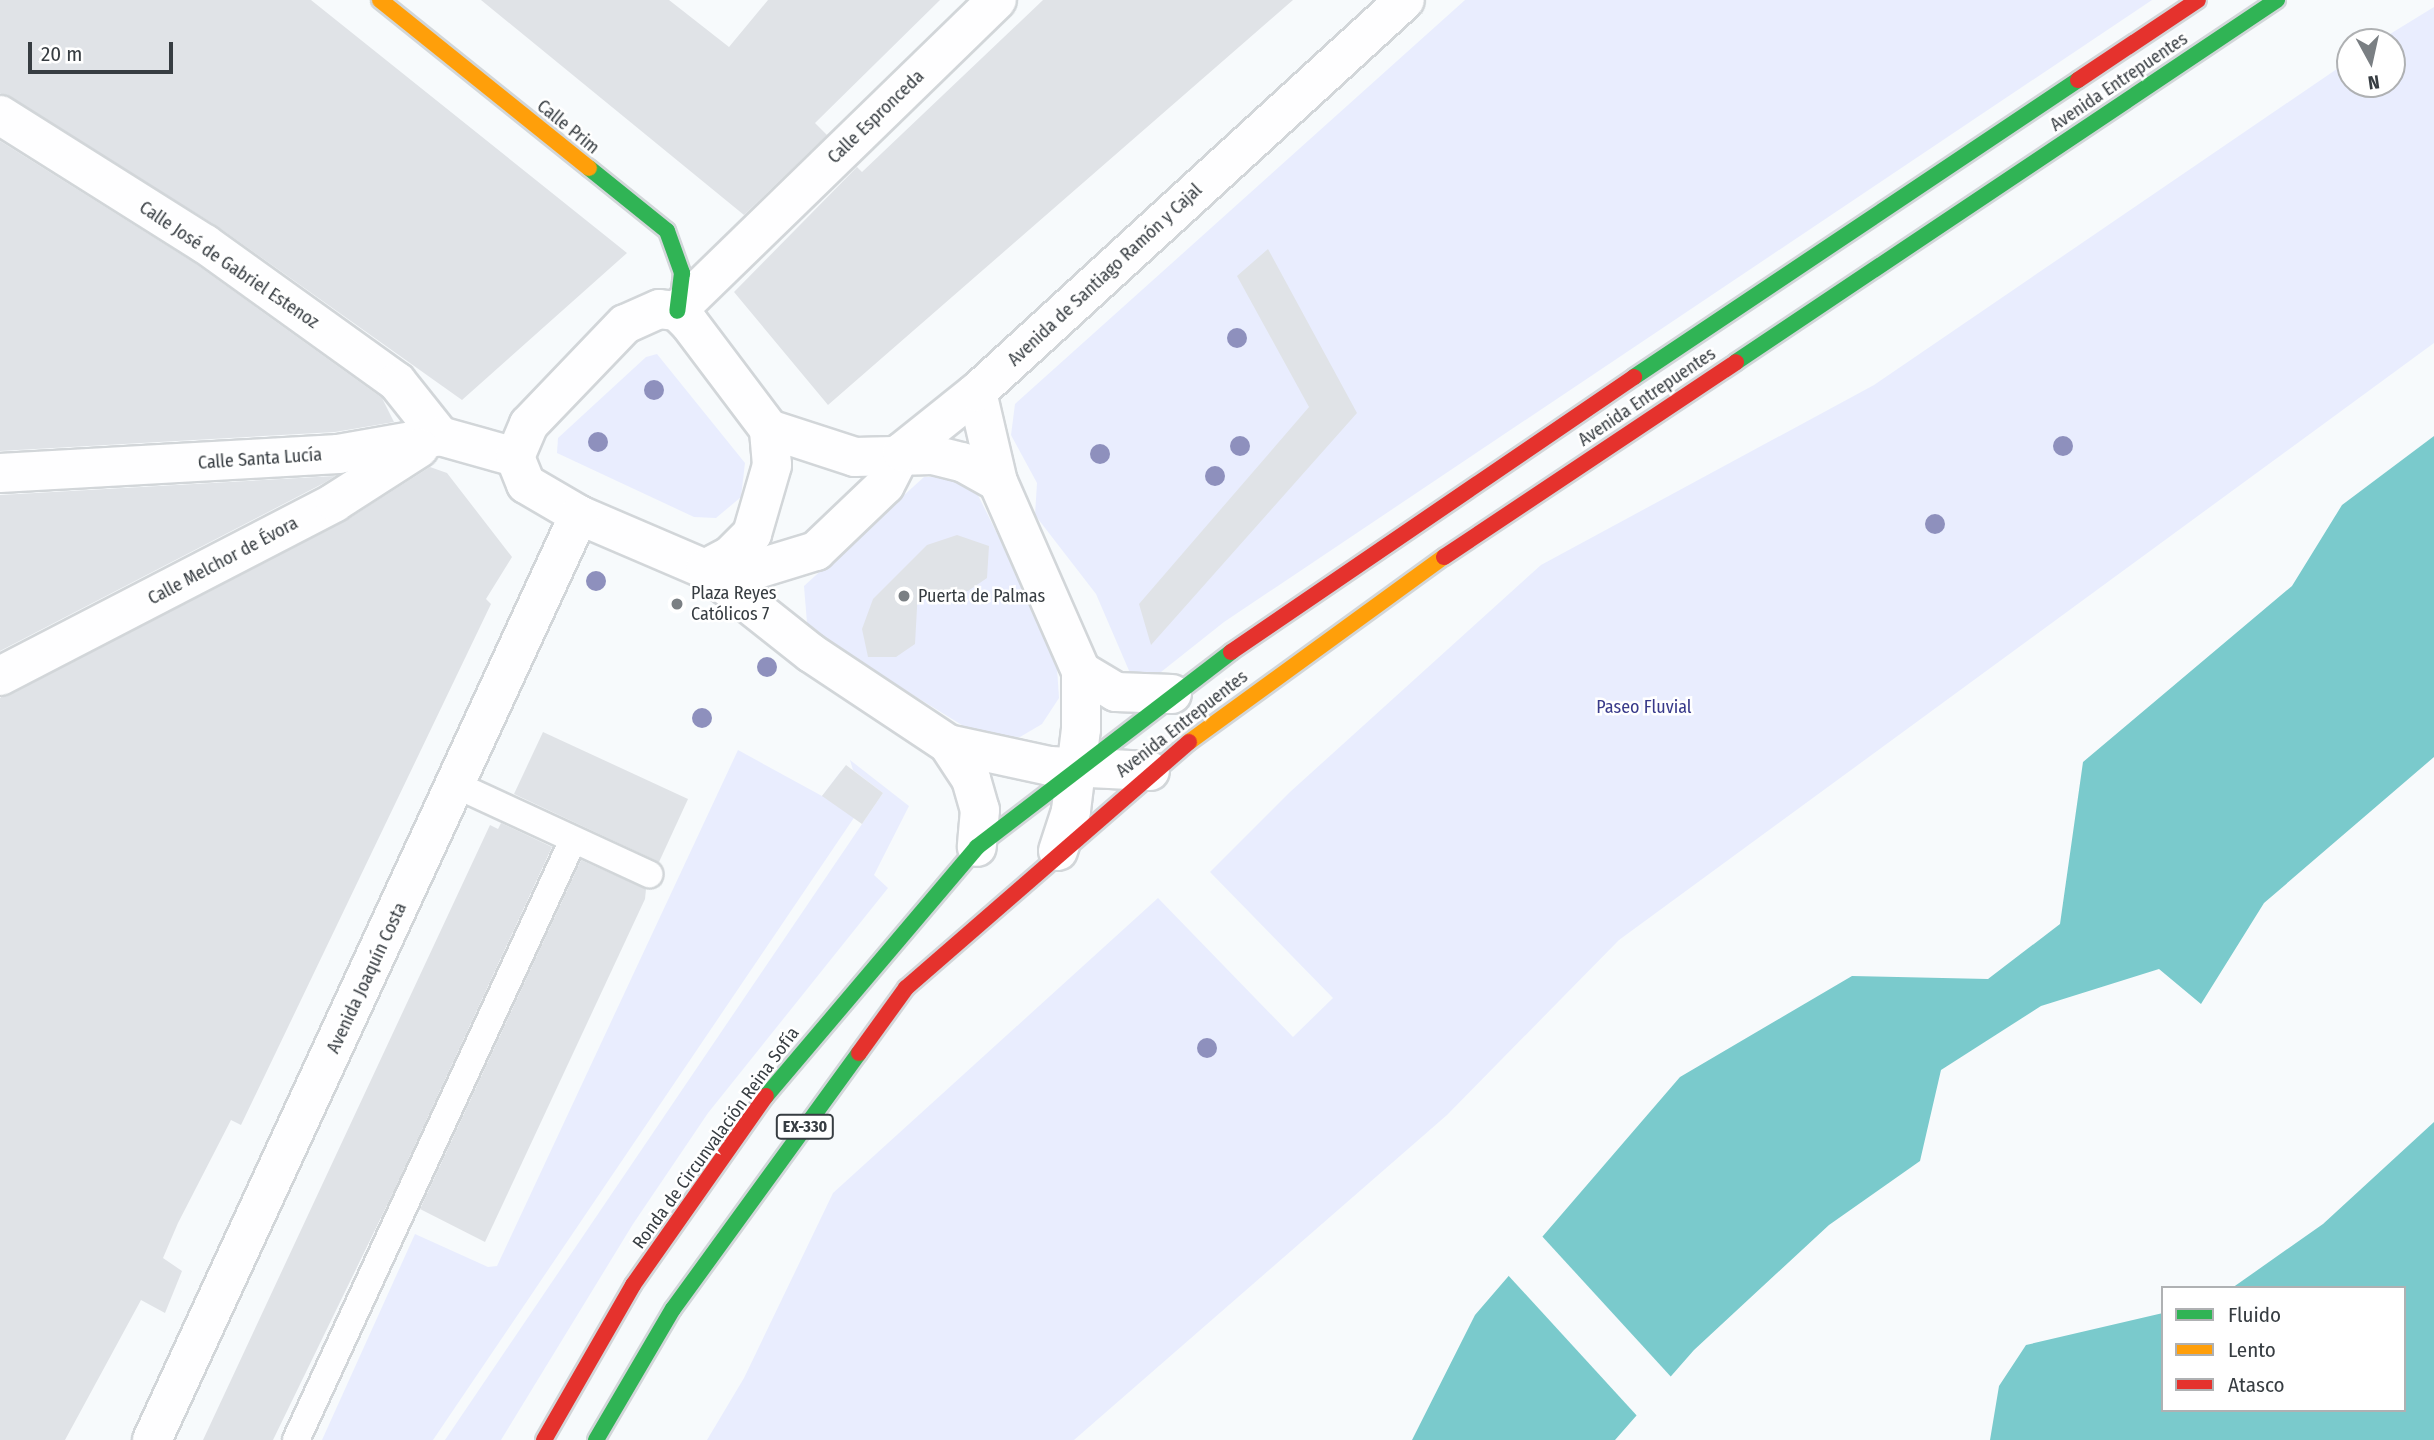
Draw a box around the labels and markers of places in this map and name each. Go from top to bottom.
place label: Plaza Reyes Católicos 7 [691,583,777,626]
place label: Puerta de Palmas [918,585,1045,607]
marker: Puerta de Palmas [896,588,912,604]
marker: Plaza Reyes Católicos 7 [669,596,685,612]

